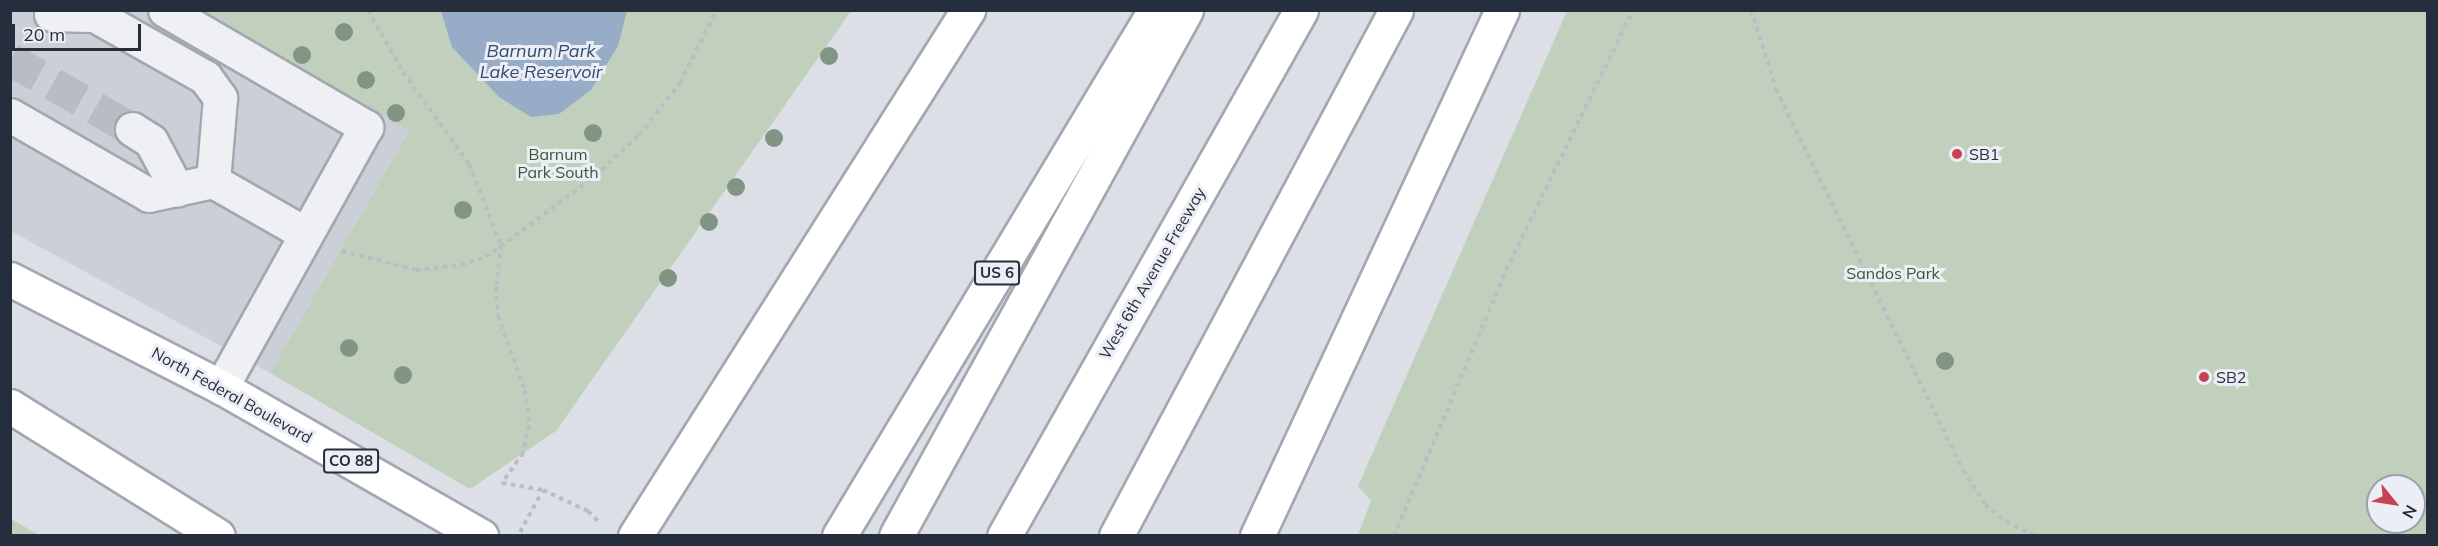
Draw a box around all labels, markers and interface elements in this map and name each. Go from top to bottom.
scale bar [15,12,144,50]
text: 20 m [23,23,65,46]
water label: Barnum Park Lake Reservoir [480,41,602,84]
park label: Barnum Park South [517,144,599,182]
place label: SB1 [1969,144,1999,164]
marker: SB1 [1950,147,1964,161]
street label: West 6th Avenue Freeway [1095,184,1209,362]
road number: US 6 [973,261,1021,285]
park label: Sandos Park [1846,263,1940,283]
street label: North Federal Boulevard [148,343,316,447]
place label: SB2 [2216,367,2246,387]
marker: SB2 [2197,370,2211,384]
road number: CO 88 [322,449,380,473]
north arrow [2366,474,2426,534]
text: N [2398,502,2422,522]

